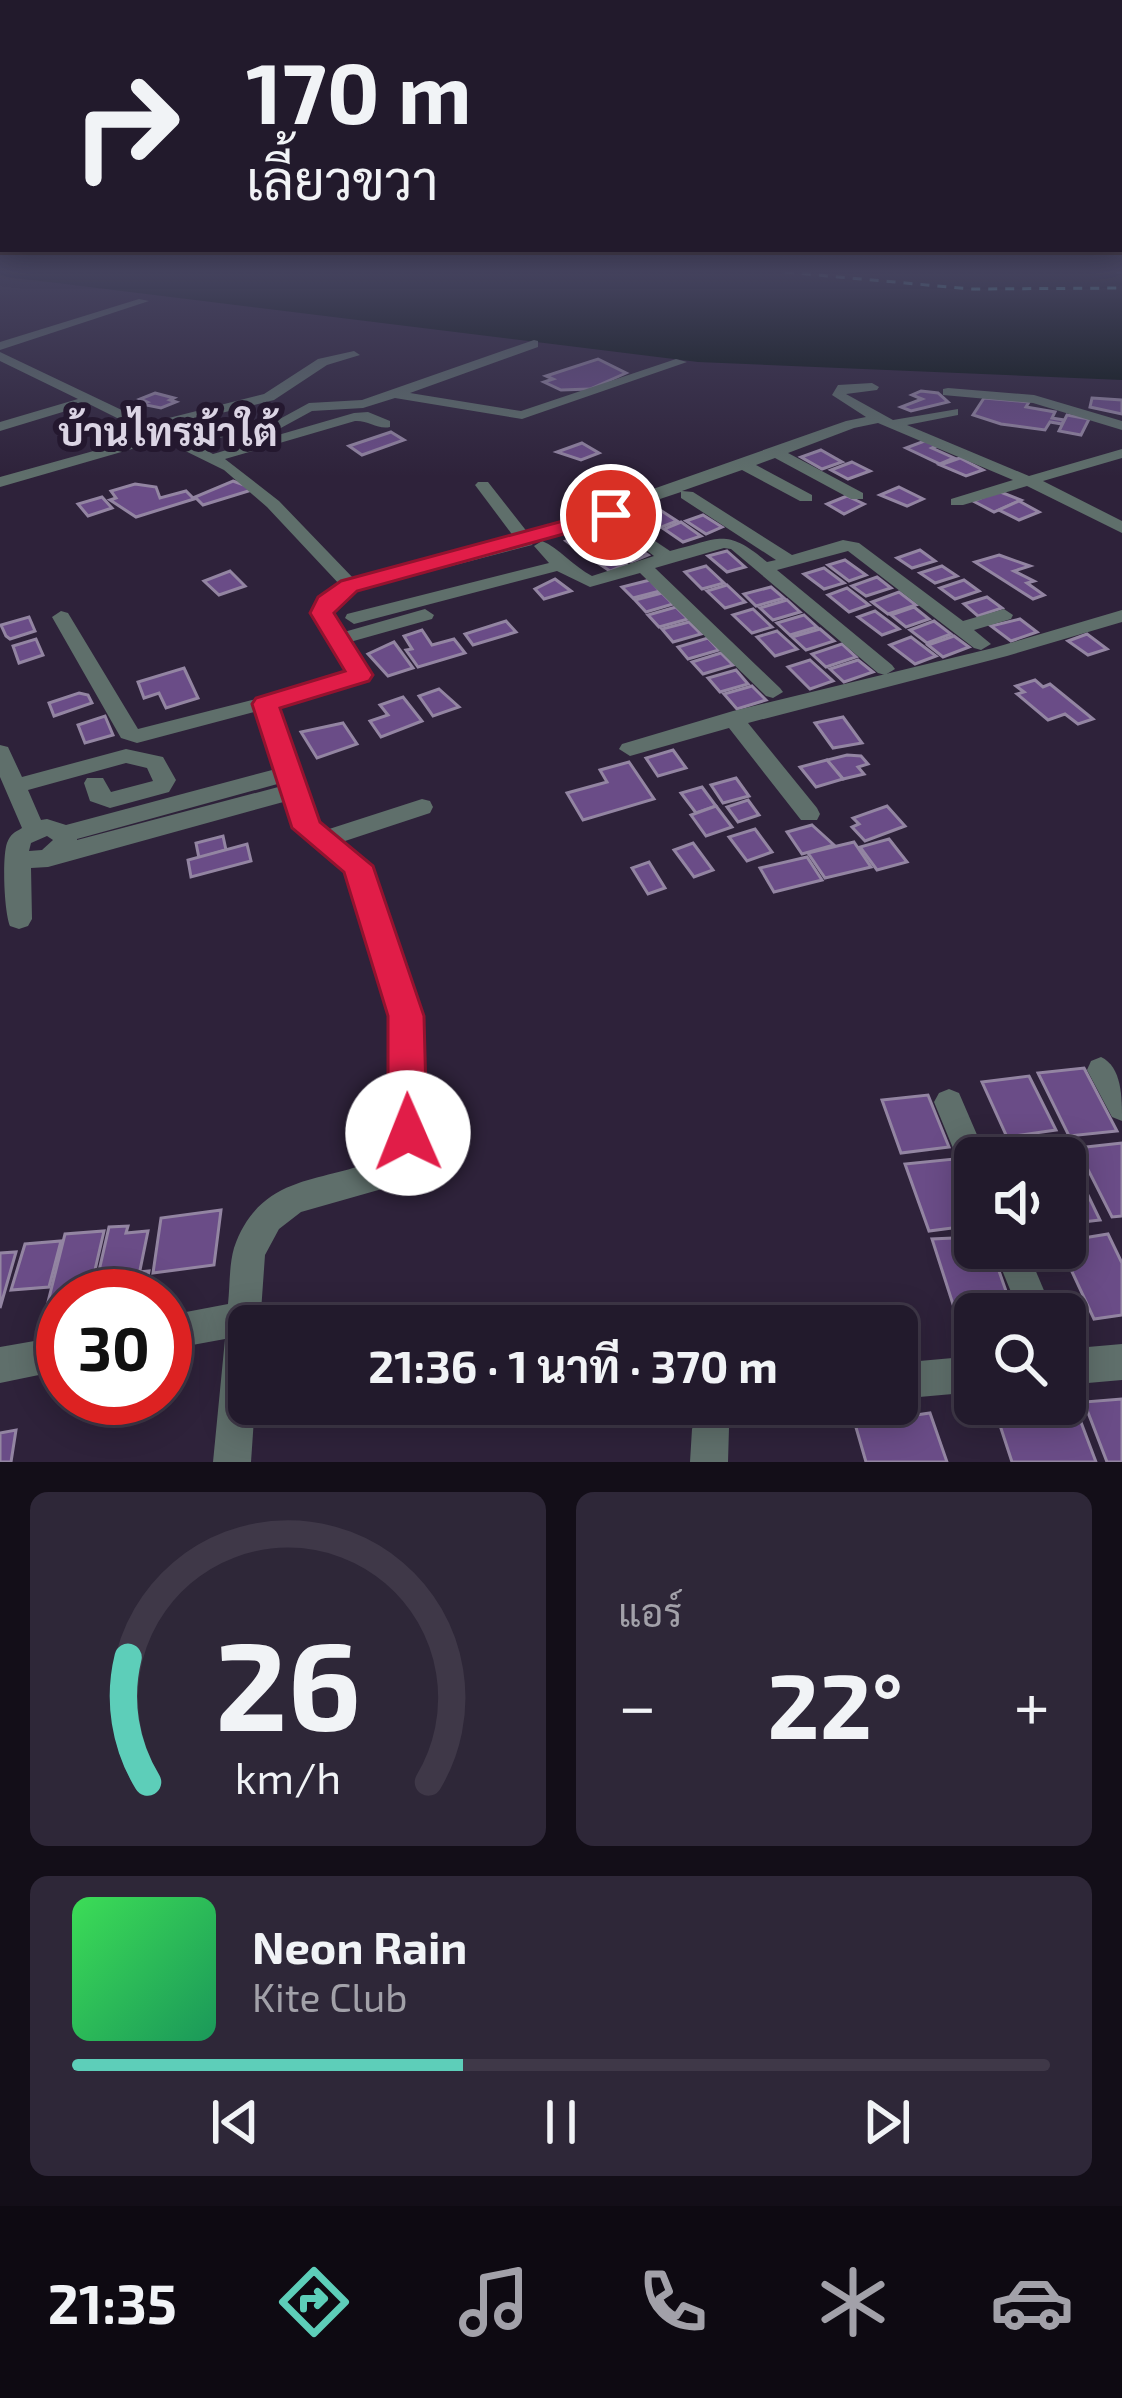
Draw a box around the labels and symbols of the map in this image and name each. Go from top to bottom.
district label: บ้านไทรม้าใต้ [58,406,279,454]
pin [560,464,662,566]
position arrow [345,1070,471,1196]
speed limit sign: 30 [36,1269,192,1425]

